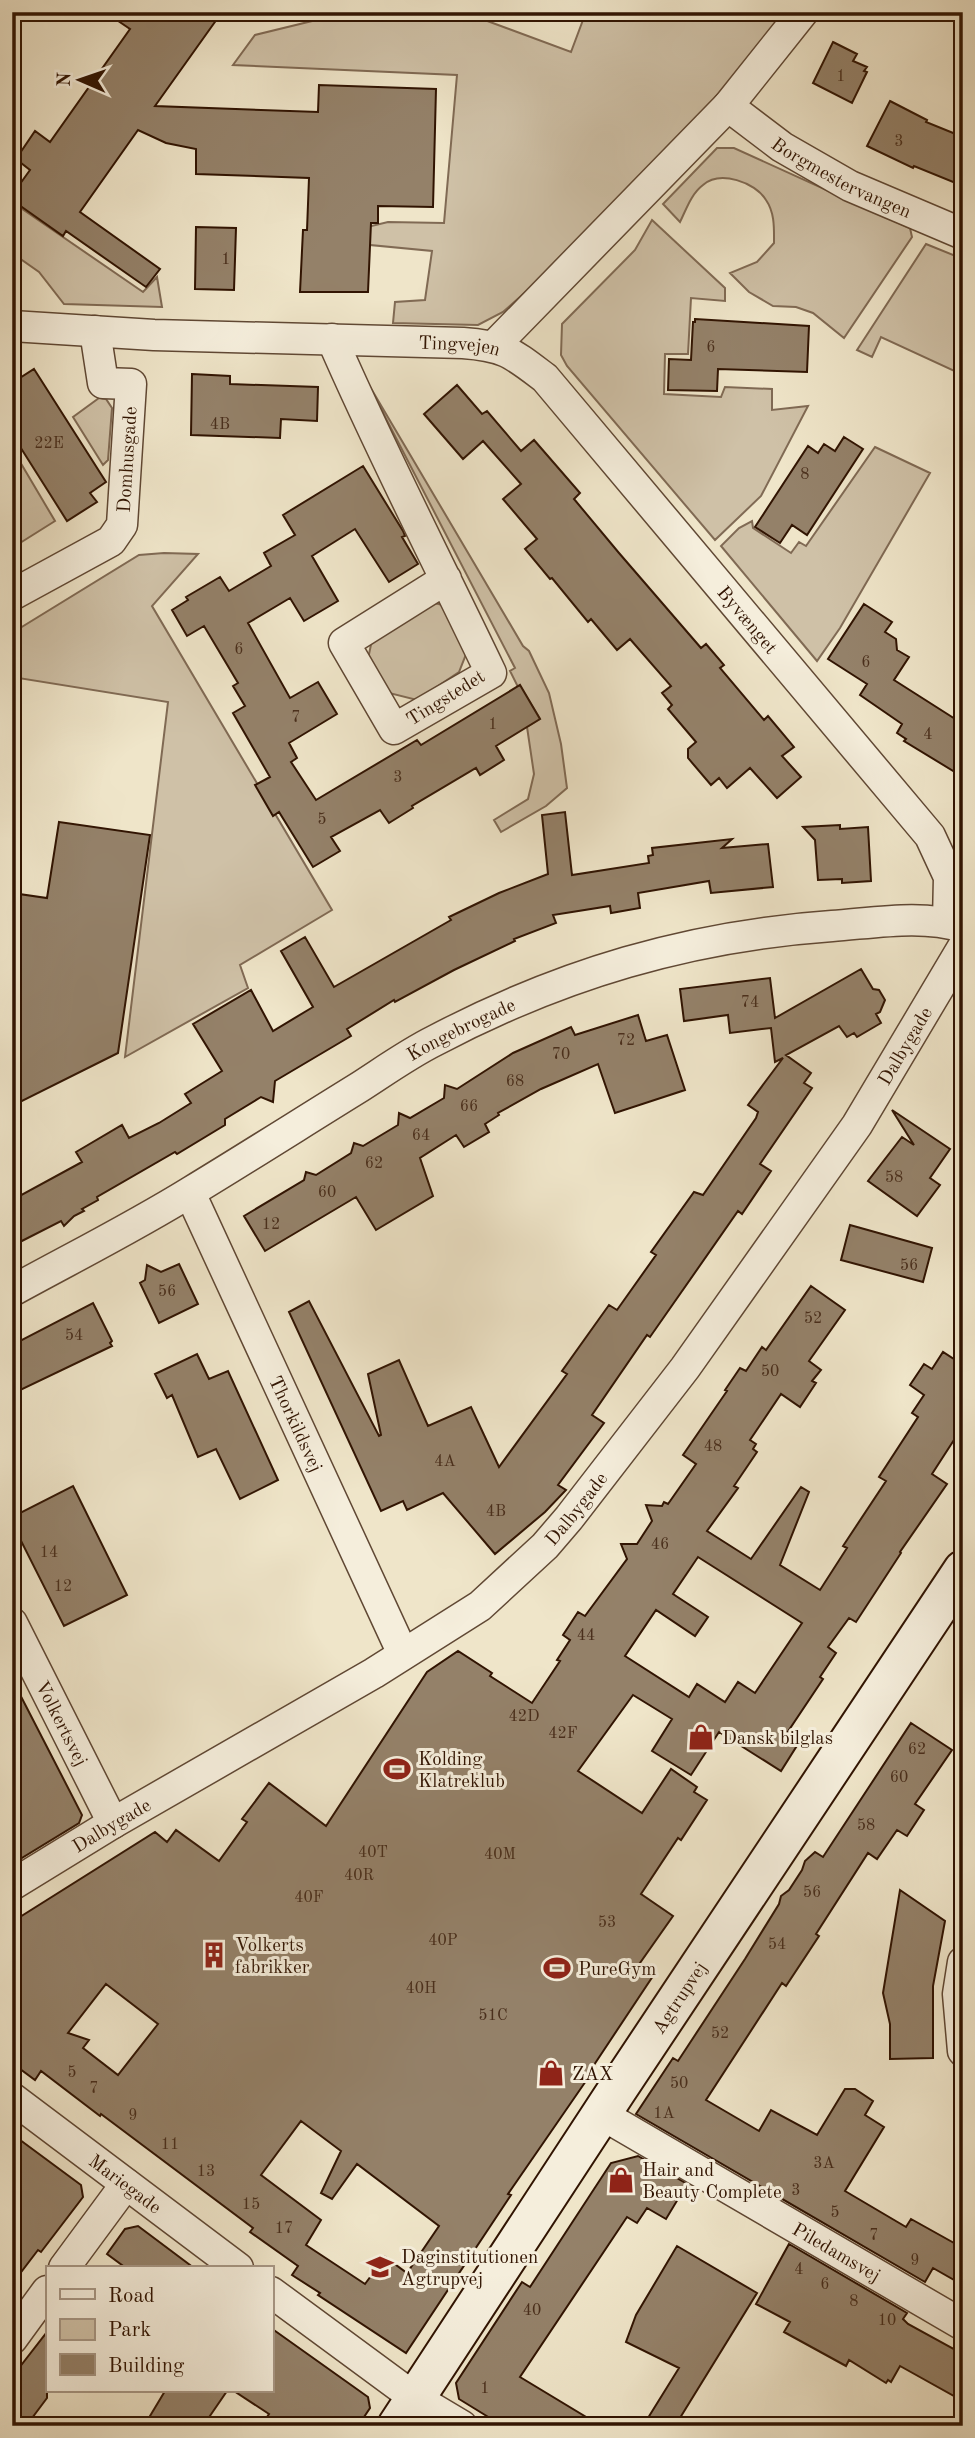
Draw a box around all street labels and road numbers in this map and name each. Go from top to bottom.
street label: Borgmestervangen [767,135,913,223]
street label: Tingvejen [418,335,502,361]
street label: Domhusgade [116,406,142,513]
street label: Byvænget [712,584,780,658]
street label: Tingstedet [404,668,489,731]
street label: Kongebrogade [404,996,519,1066]
street label: Dalbygade [876,1004,937,1089]
street label: Thorkildsvej [264,1374,325,1476]
street label: Dalbygade [543,1470,612,1550]
street label: Volkertsvej [31,1678,90,1770]
street label: Dalbygade [70,1796,155,1857]
street label: Agtrupvej [650,1959,712,2038]
street label: Mariegade [84,2152,164,2219]
street label: Piledamsvej [788,2221,883,2287]

